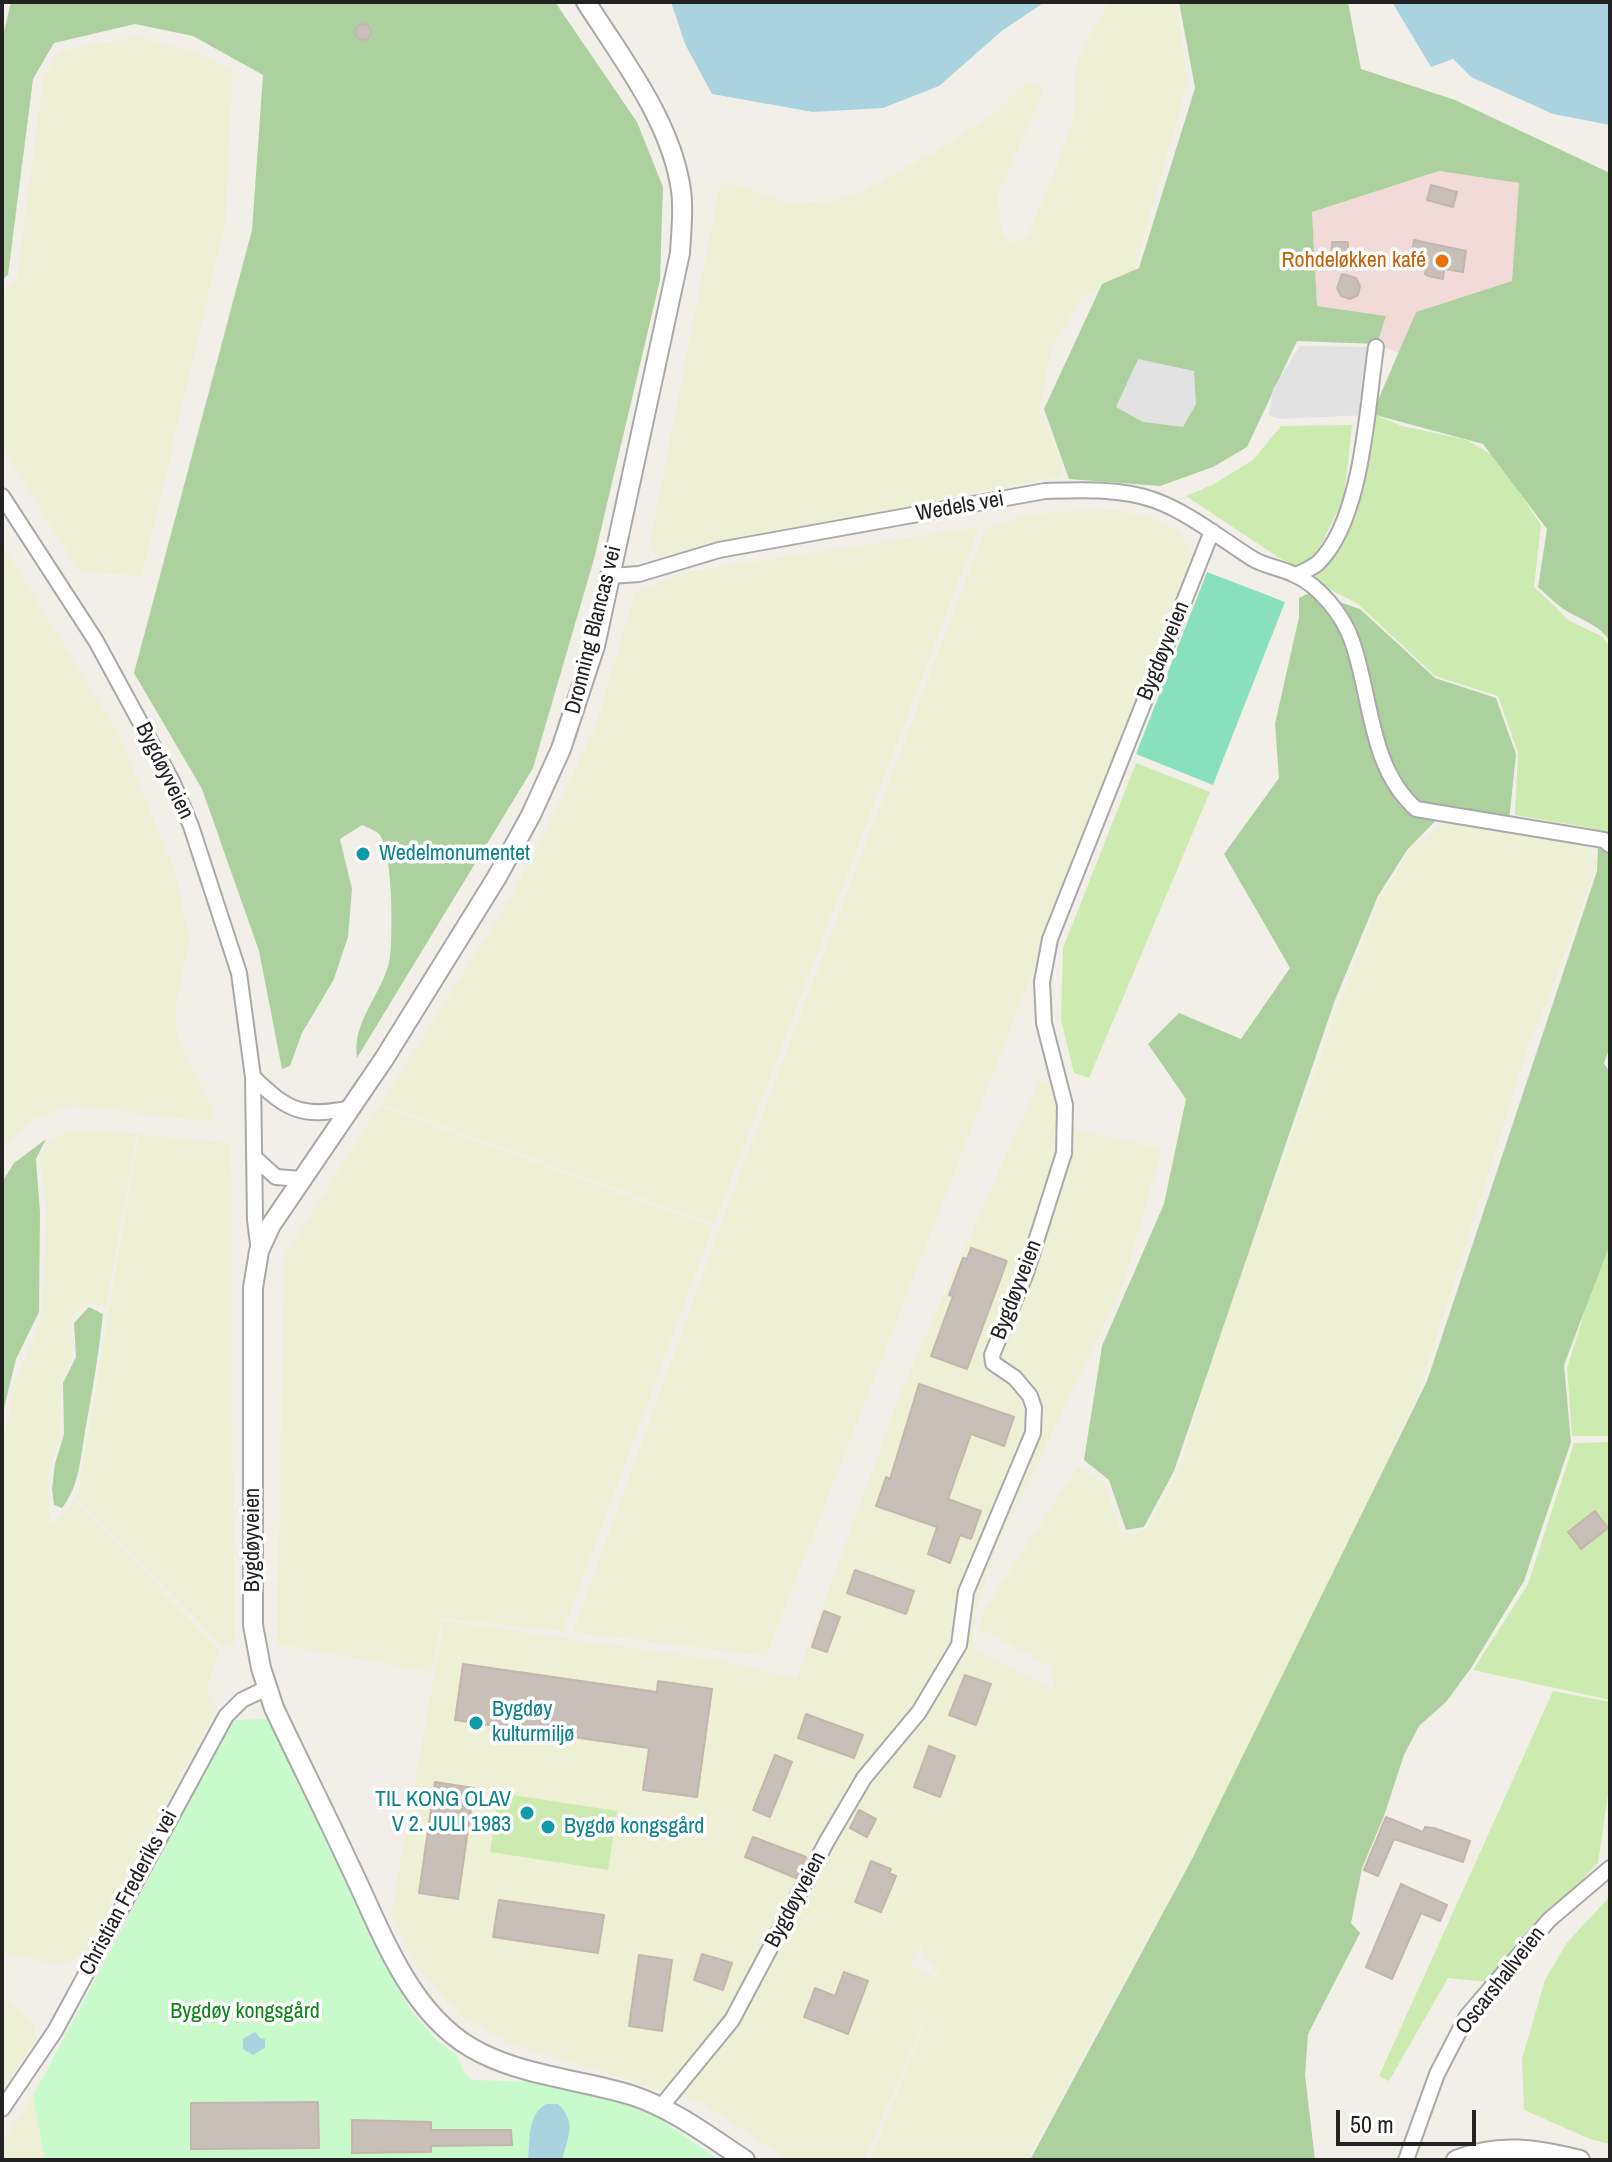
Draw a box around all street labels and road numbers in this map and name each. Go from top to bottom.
street label: Wedels vei [914,486,1006,528]
street label: Dronning Blancas vei [560,543,628,717]
street label: Bygdøyveien [1132,598,1196,704]
street label: Bygdøyveien [129,718,199,824]
street label: Bygdøyveien [986,1237,1048,1343]
street label: Bygdøyveien [240,1488,266,1592]
street label: Christian Frederiks vei [74,1806,184,1980]
street label: Bygdøyveien [760,1848,832,1952]
street label: Oscarshallveien [1451,1922,1551,2040]

